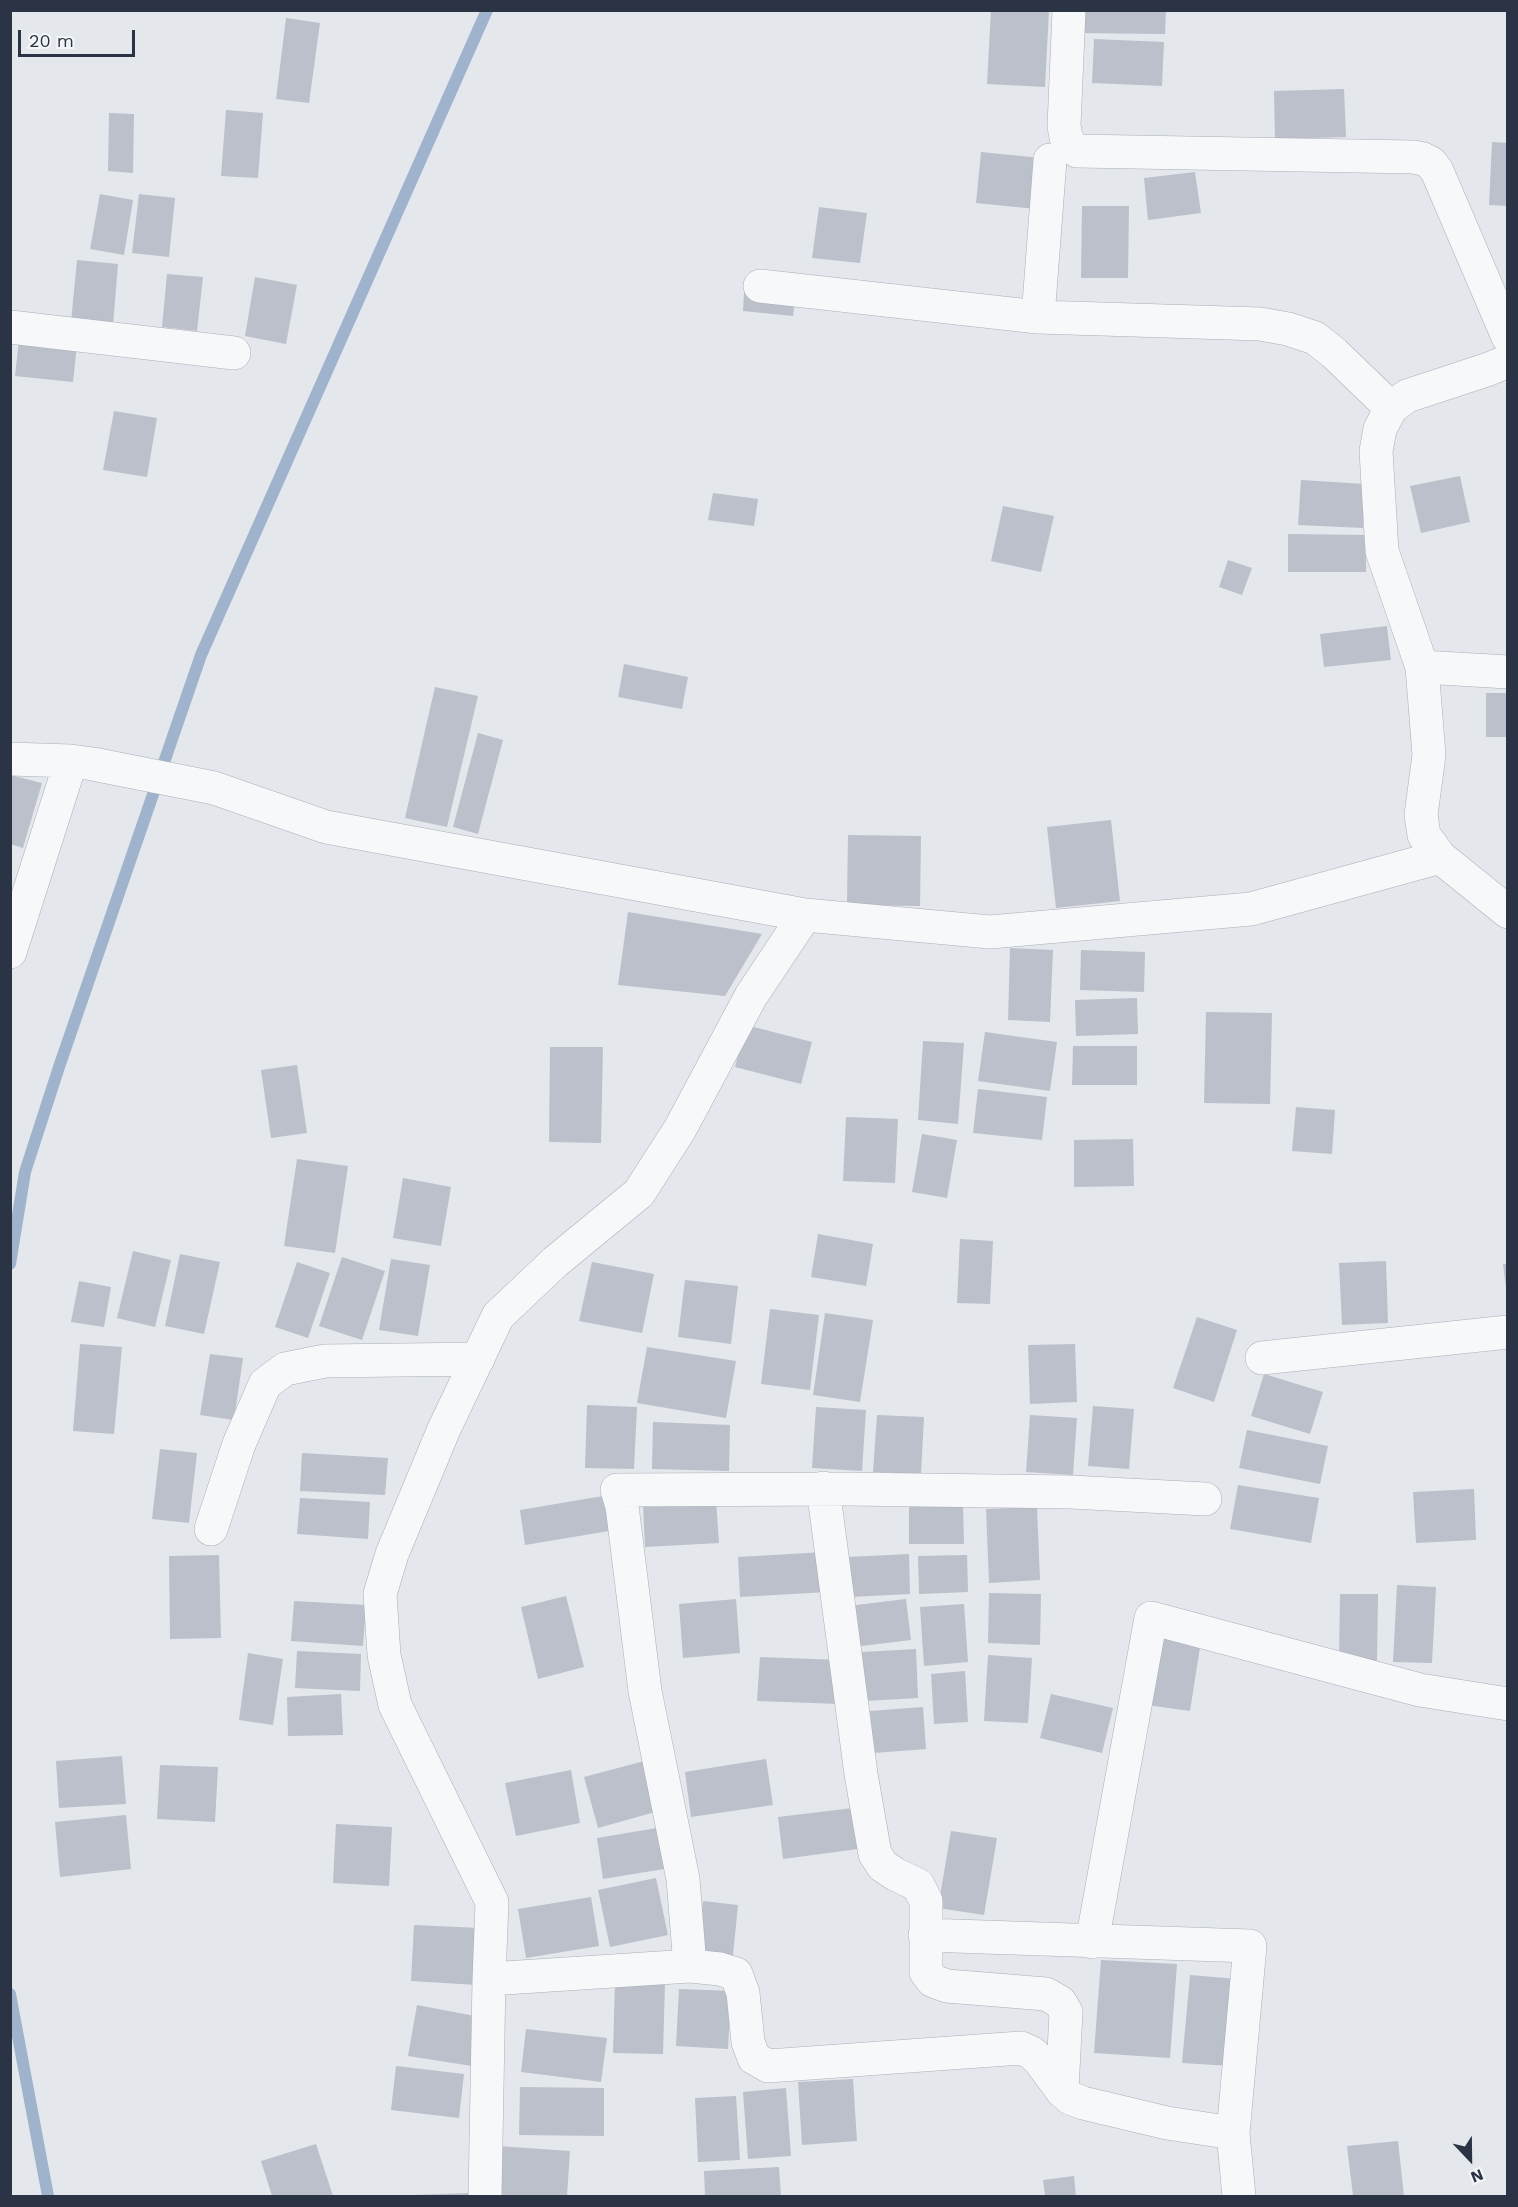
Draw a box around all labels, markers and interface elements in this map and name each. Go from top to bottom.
scale bar [21,18,138,56]
text: 20 m [29,30,74,51]
north arrow [1440,2129,1500,2189]
text: N [1468,2165,1486,2187]

